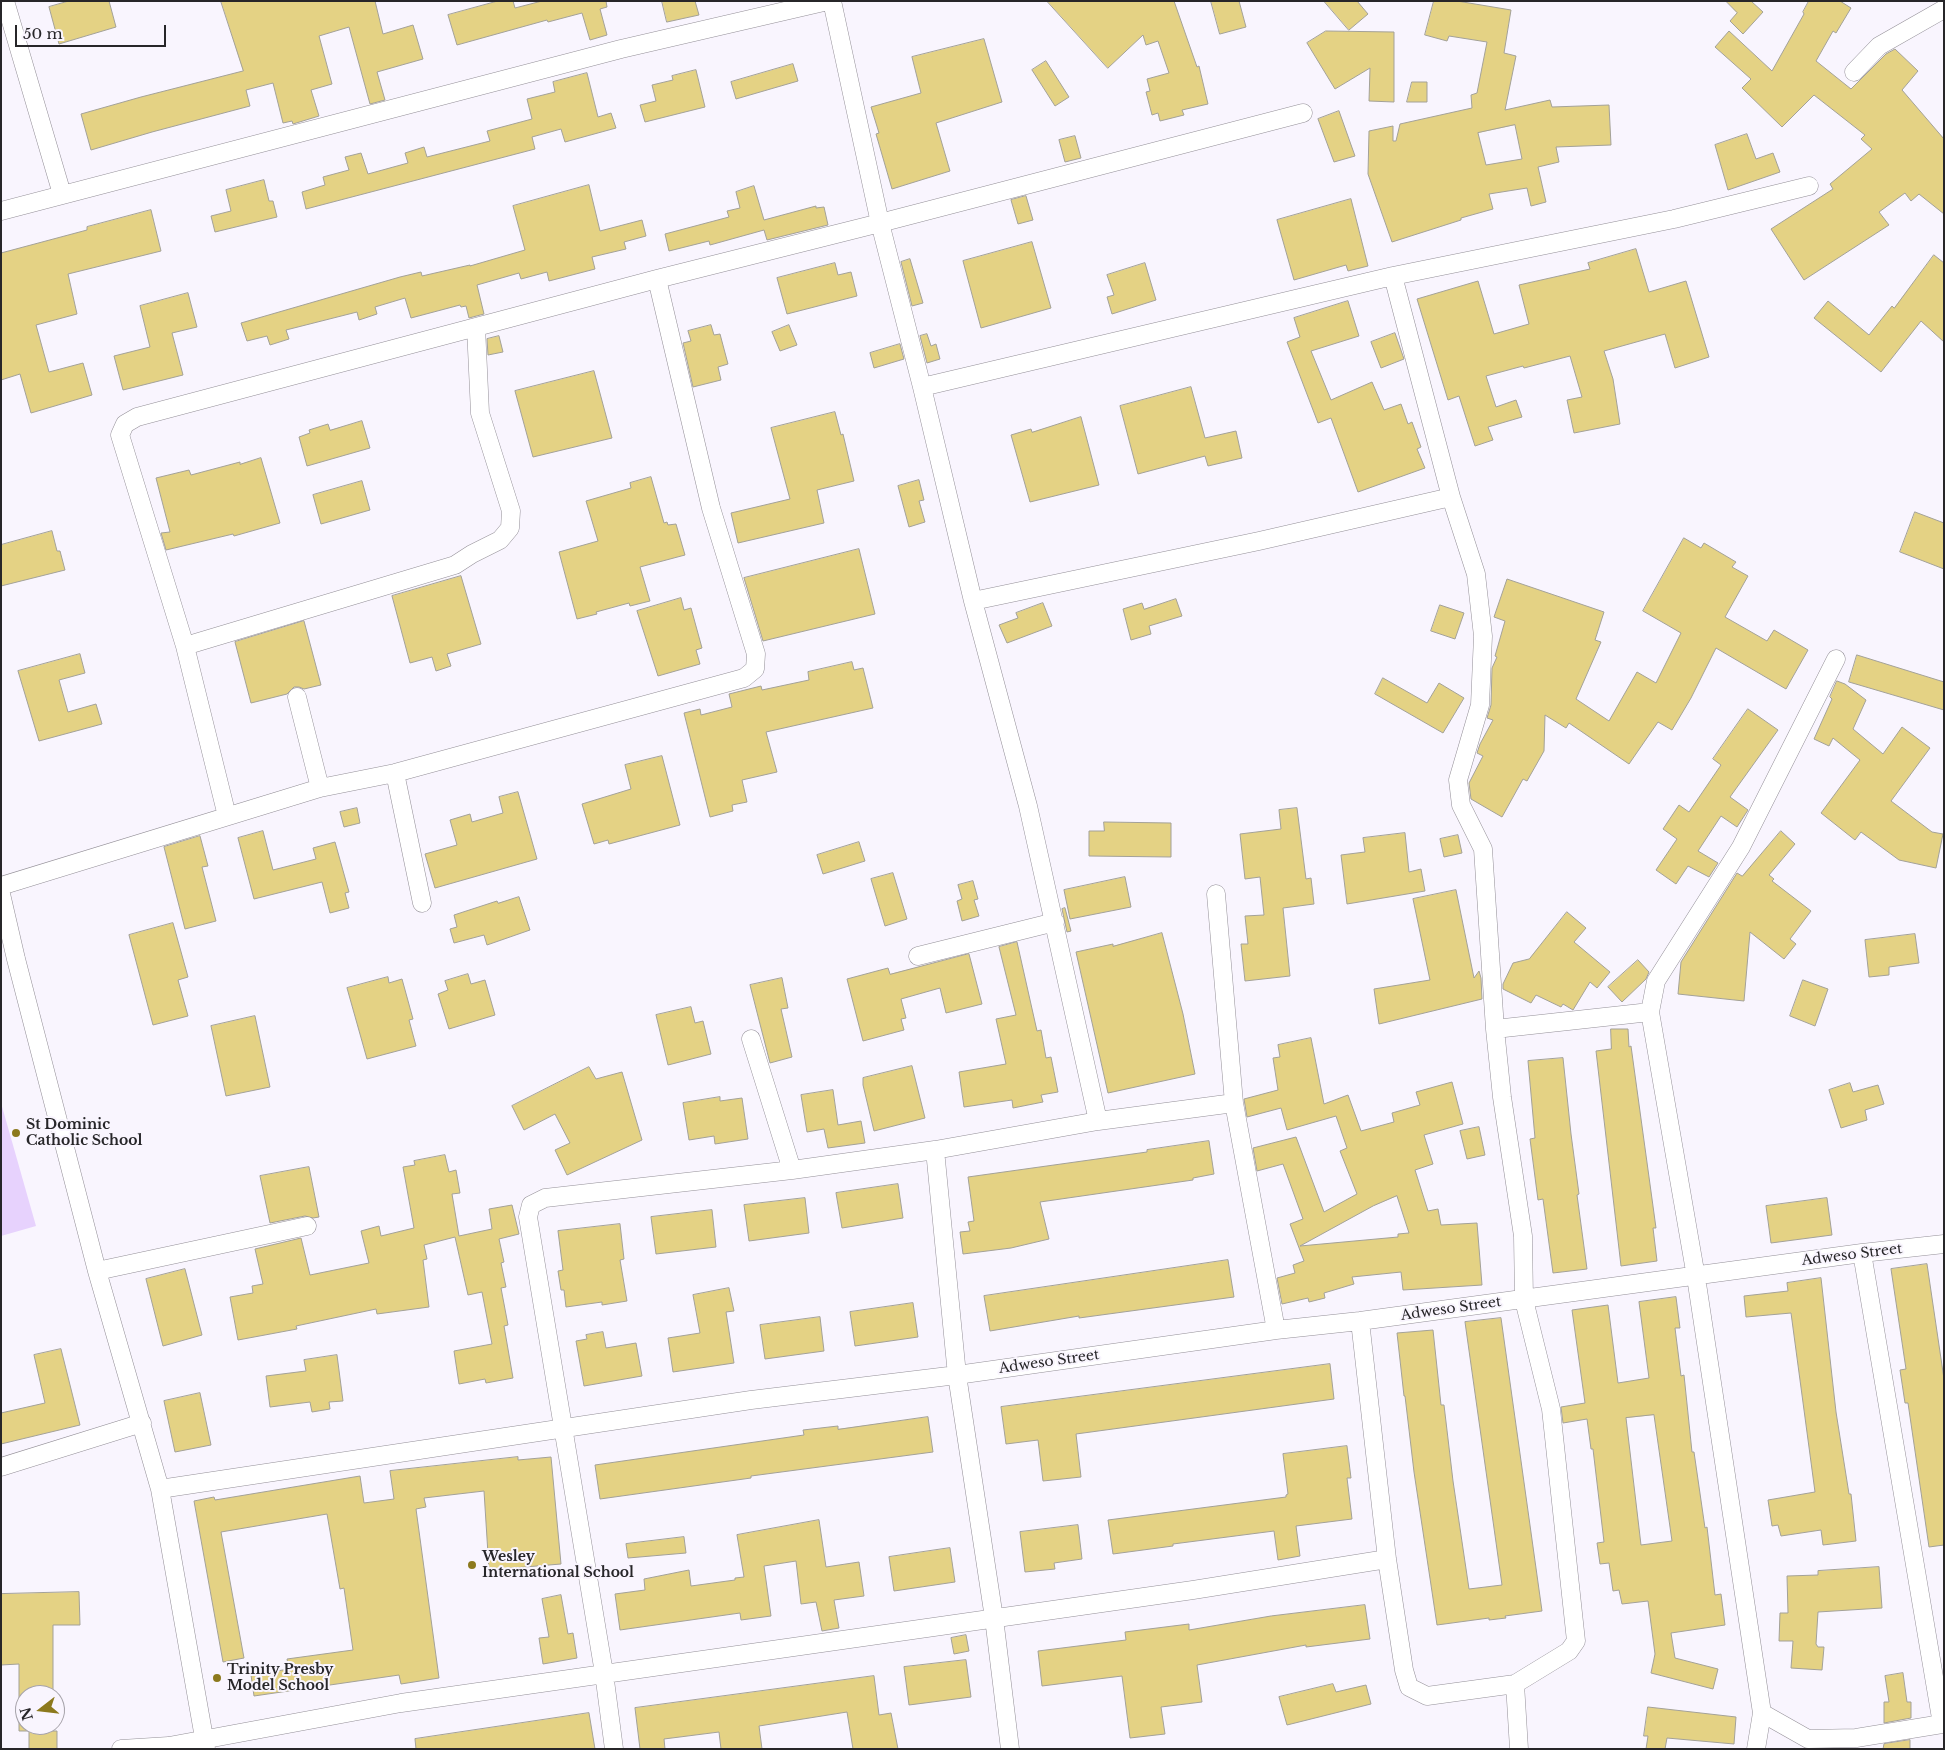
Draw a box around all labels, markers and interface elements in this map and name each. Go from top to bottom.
scale bar [18,15,169,47]
text: 50 m [23,24,63,43]
place label: St Dominic Catholic School [26,1117,142,1150]
marker: St Dominic Catholic School [10,1127,22,1139]
street label: Adweso Street [1801,1240,1903,1270]
street label: Adweso Street [1400,1294,1502,1324]
street label: Adweso Street [998,1347,1100,1377]
place label: Wesley International School [482,1549,634,1581]
marker: Wesley International School [466,1559,478,1571]
place label: Trinity Presby Model School [227,1662,333,1694]
marker: Trinity Presby Model School [211,1672,223,1684]
north arrow [15,1685,65,1735]
text: N [16,1705,37,1723]

